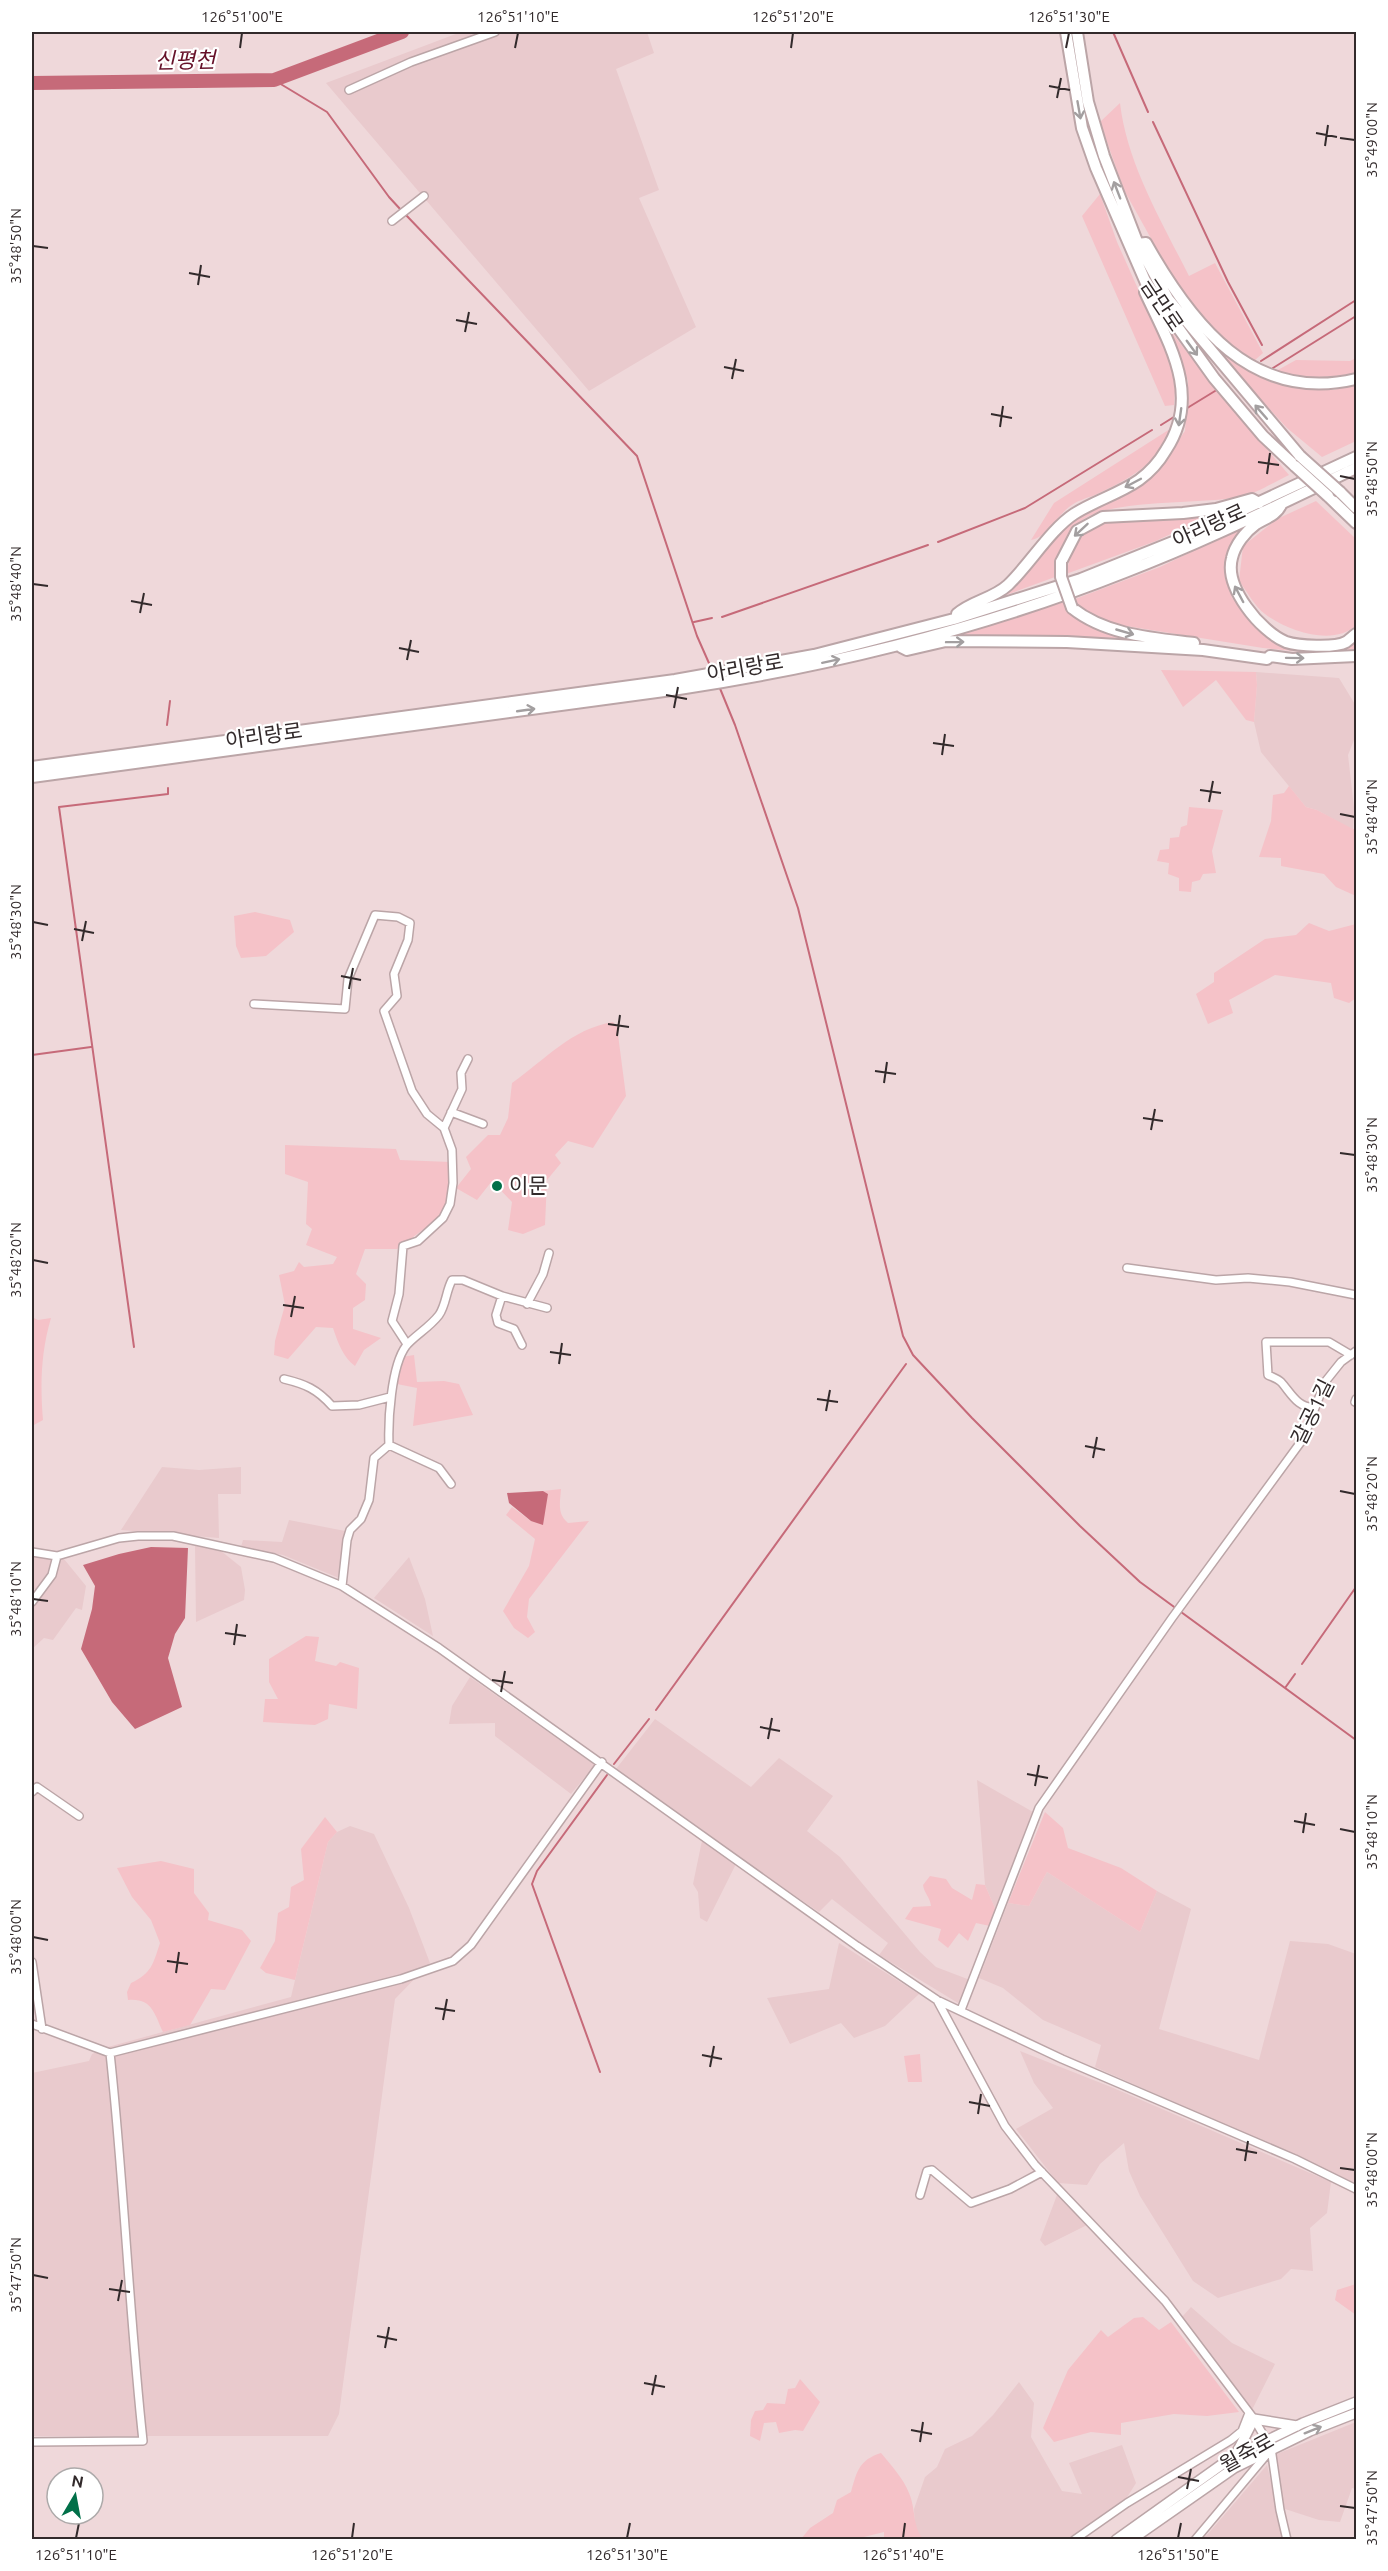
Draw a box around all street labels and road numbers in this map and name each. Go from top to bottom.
street label: 금만로 [1137,274,1189,335]
street label: 아리랑로 [1168,498,1249,552]
street label: 아리랑로 [705,648,785,686]
street label: 아리랑로 [224,718,304,752]
street label: 갈공1길 [1286,1375,1338,1448]
street label: 월죽로 [1215,2428,1278,2477]

